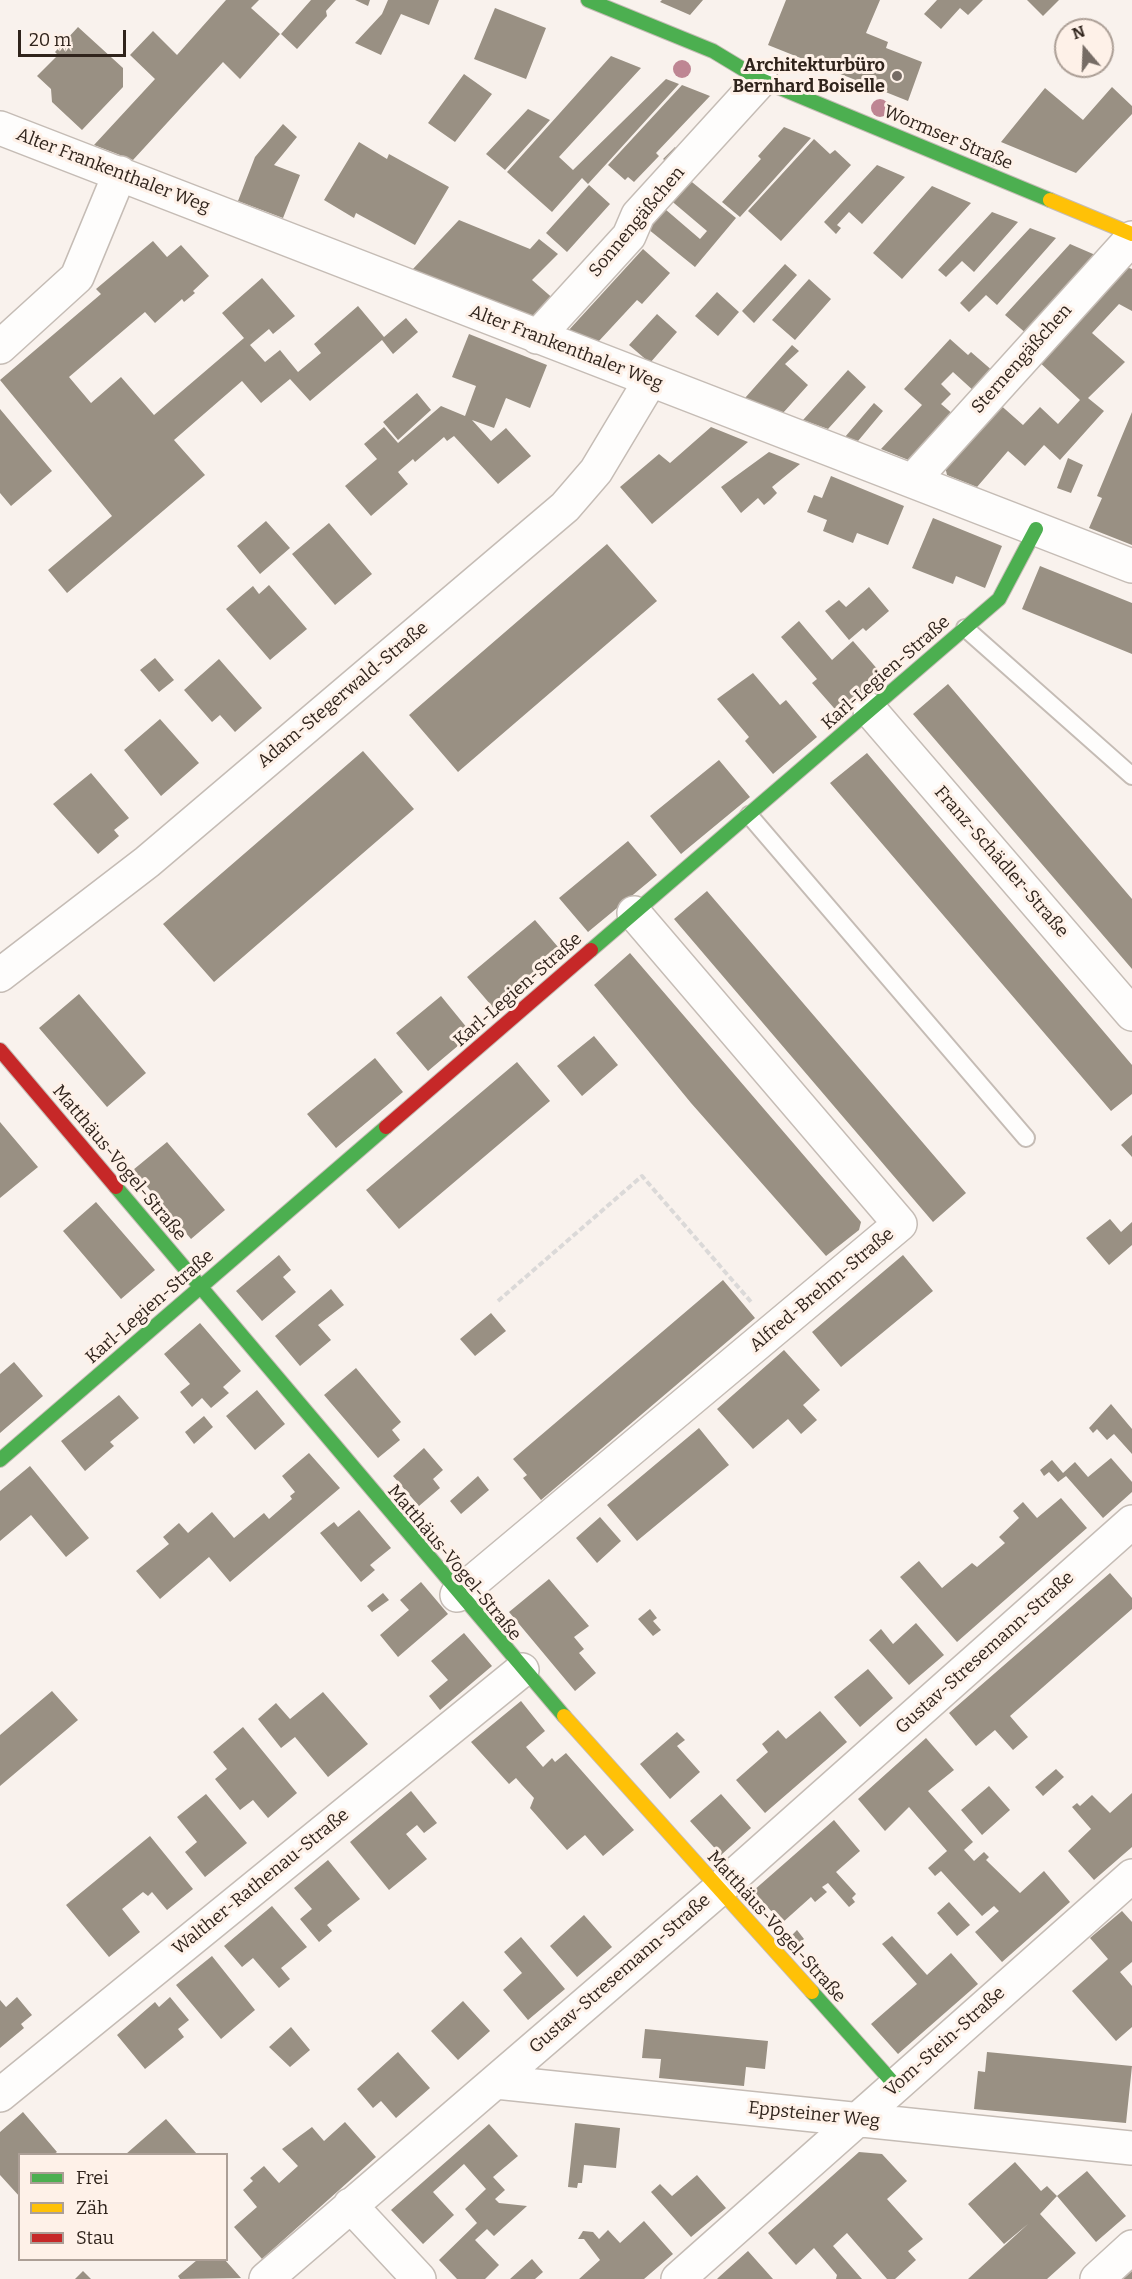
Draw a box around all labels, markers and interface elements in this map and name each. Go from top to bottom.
scale bar [21,18,129,56]
north arrow [1054,18,1114,78]
text: N [1070,21,1088,43]
text: 20 m [29,29,71,51]
place label: Architekturbüro Bernhard Boiselle [732,55,885,98]
marker: Architekturbüro Bernhard Boiselle [890,69,904,83]
street label: Wormser Straße [880,101,1016,175]
street label: Alter Frankenthaler Weg [13,124,213,218]
street label: Sonnengäßchen [585,162,689,282]
street label: Sternengäßchen [967,300,1077,418]
street label: Alter Frankenthaler Weg [466,301,666,395]
street label: Karl-Legien-Straße [818,611,954,735]
street label: Adam-Stegerwald-Straße [253,617,433,773]
street label: Franz-Schädler-Straße [929,782,1073,942]
street label: Karl-Legien-Straße [450,928,586,1052]
street label: Matthäus-Vogel-Straße [48,1081,190,1245]
street label: Alfred-Brehm-Straße [746,1223,898,1357]
street label: Karl-Legien-Straße [82,1245,218,1369]
street label: Matthäus-Vogel-Straße [383,1481,525,1645]
street label: Gustav-Stresemann-Straße [891,1567,1079,1739]
street label: Walther-Rathenau-Straße [168,1804,354,1960]
street label: Matthäus-Vogel-Straße [702,1847,850,2007]
street label: Gustav-Stresemann-Straße [525,1890,715,2058]
street label: Vom-Stein-Straße [880,1982,1010,2102]
street label: Eppsteiner Weg [747,2097,881,2133]
legend [18,2153,228,2261]
text: Frei [76,2167,109,2189]
text: Zäh [76,2197,108,2219]
text: Stau [76,2227,114,2249]

